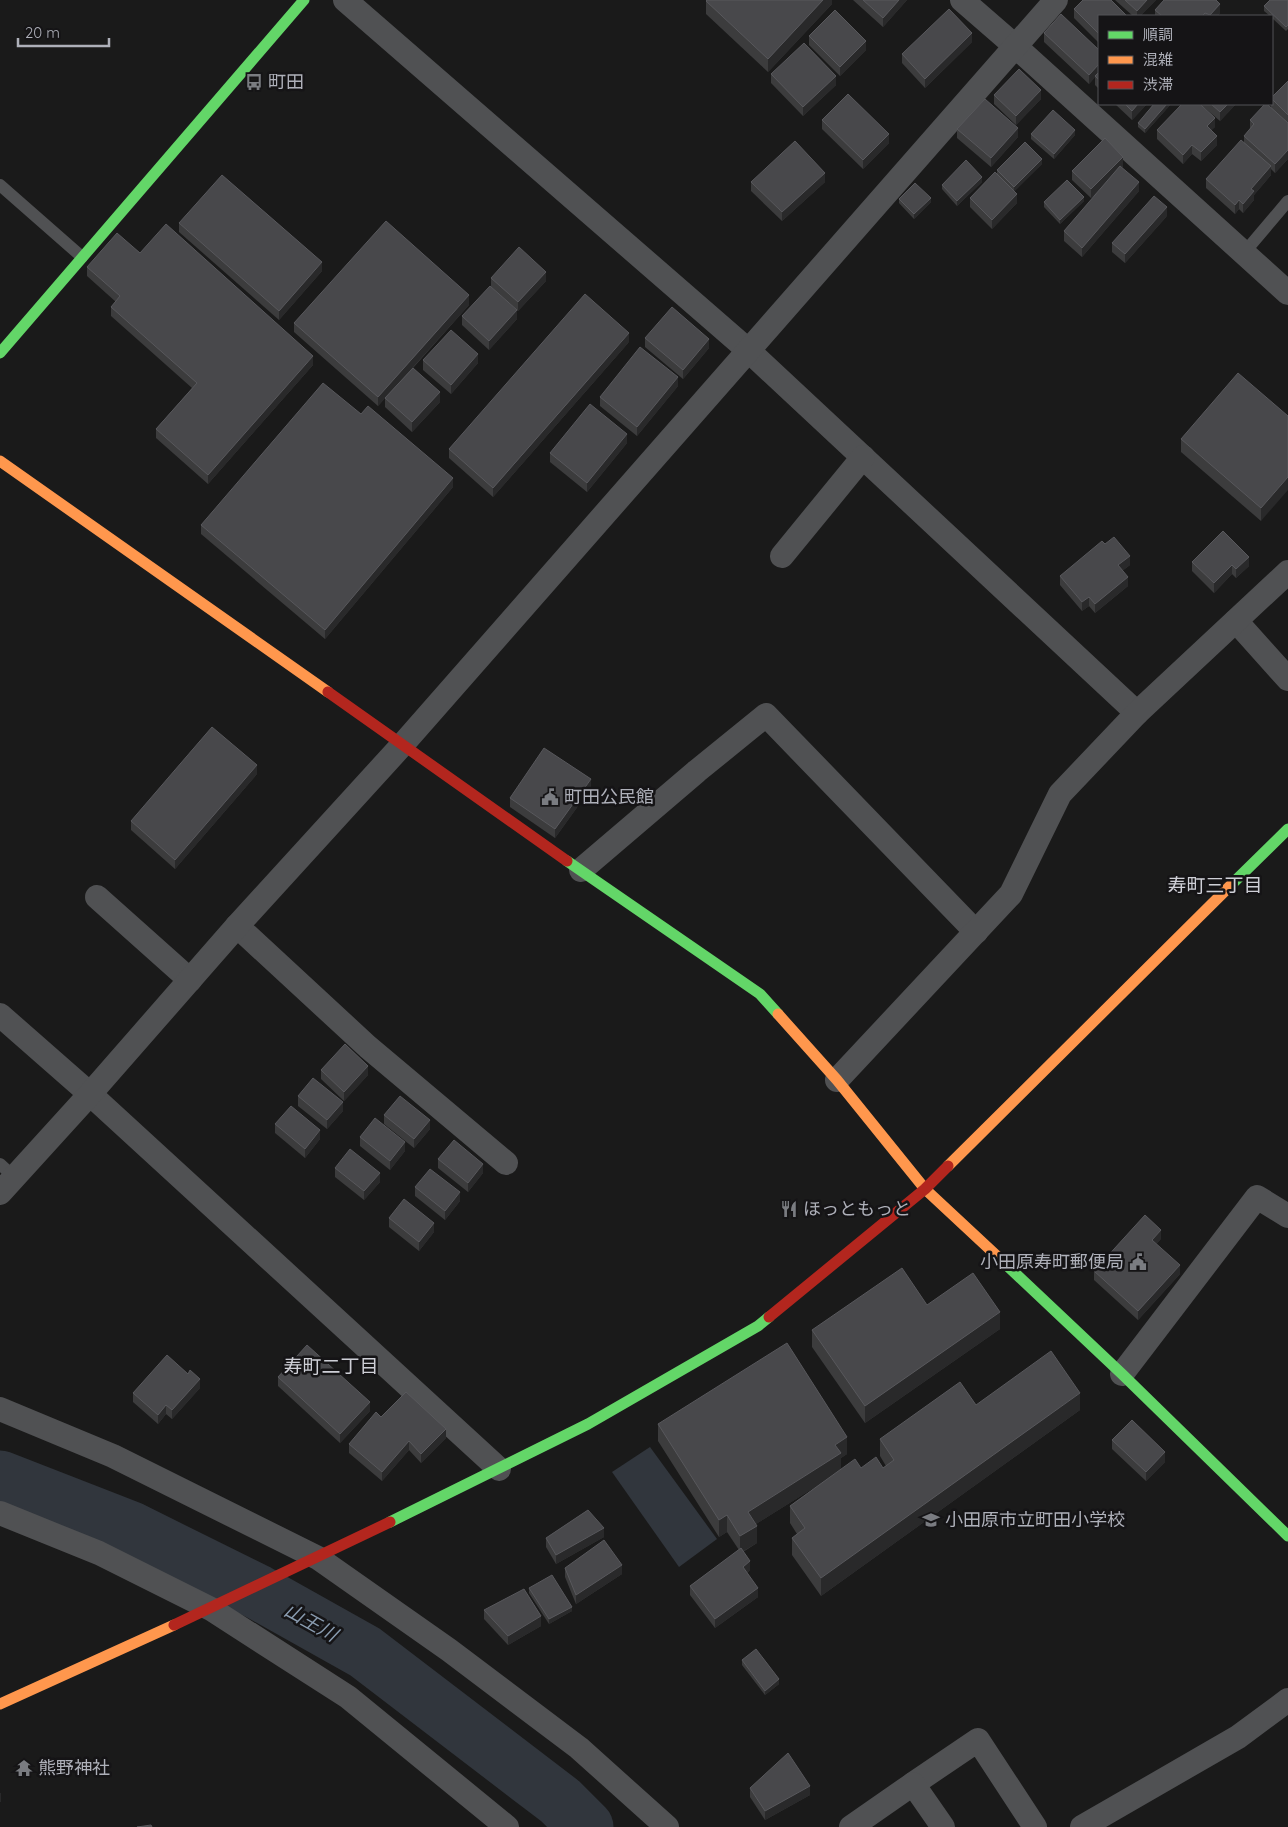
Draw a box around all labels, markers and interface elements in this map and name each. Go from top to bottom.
scale bar [18,15,109,47]
legend [1098,15,1273,105]
text: 20 m [25,23,60,42]
text: 順調 [1143,25,1173,44]
text: 混雑 [1143,50,1173,69]
place label: 町田 [268,70,304,93]
bus stop icon: 町田 [244,72,264,92]
text: 渋滞 [1143,75,1173,94]
place label: 町田公民館 [564,785,654,808]
public building icon: 町田公民館 [540,787,560,807]
district label: 寿町三丁目 [1167,873,1263,897]
place label: ほっともっと [803,1197,911,1220]
restaurant icon: ほっともっと [779,1199,799,1219]
place label: 小田原寿町郵便局 [980,1250,1124,1273]
public building icon: 小田原寿町郵便局 [1128,1252,1148,1272]
district label: 寿町二丁目 [283,1354,379,1378]
place label: 小田原市立町田小学校 [945,1508,1125,1531]
school or university icon: 小田原市立町田小学校 [921,1510,941,1530]
water label: 山王川 [280,1598,343,1647]
place label: 熊野神社 [38,1756,110,1779]
temple icon: 熊野神社 [14,1758,34,1778]

